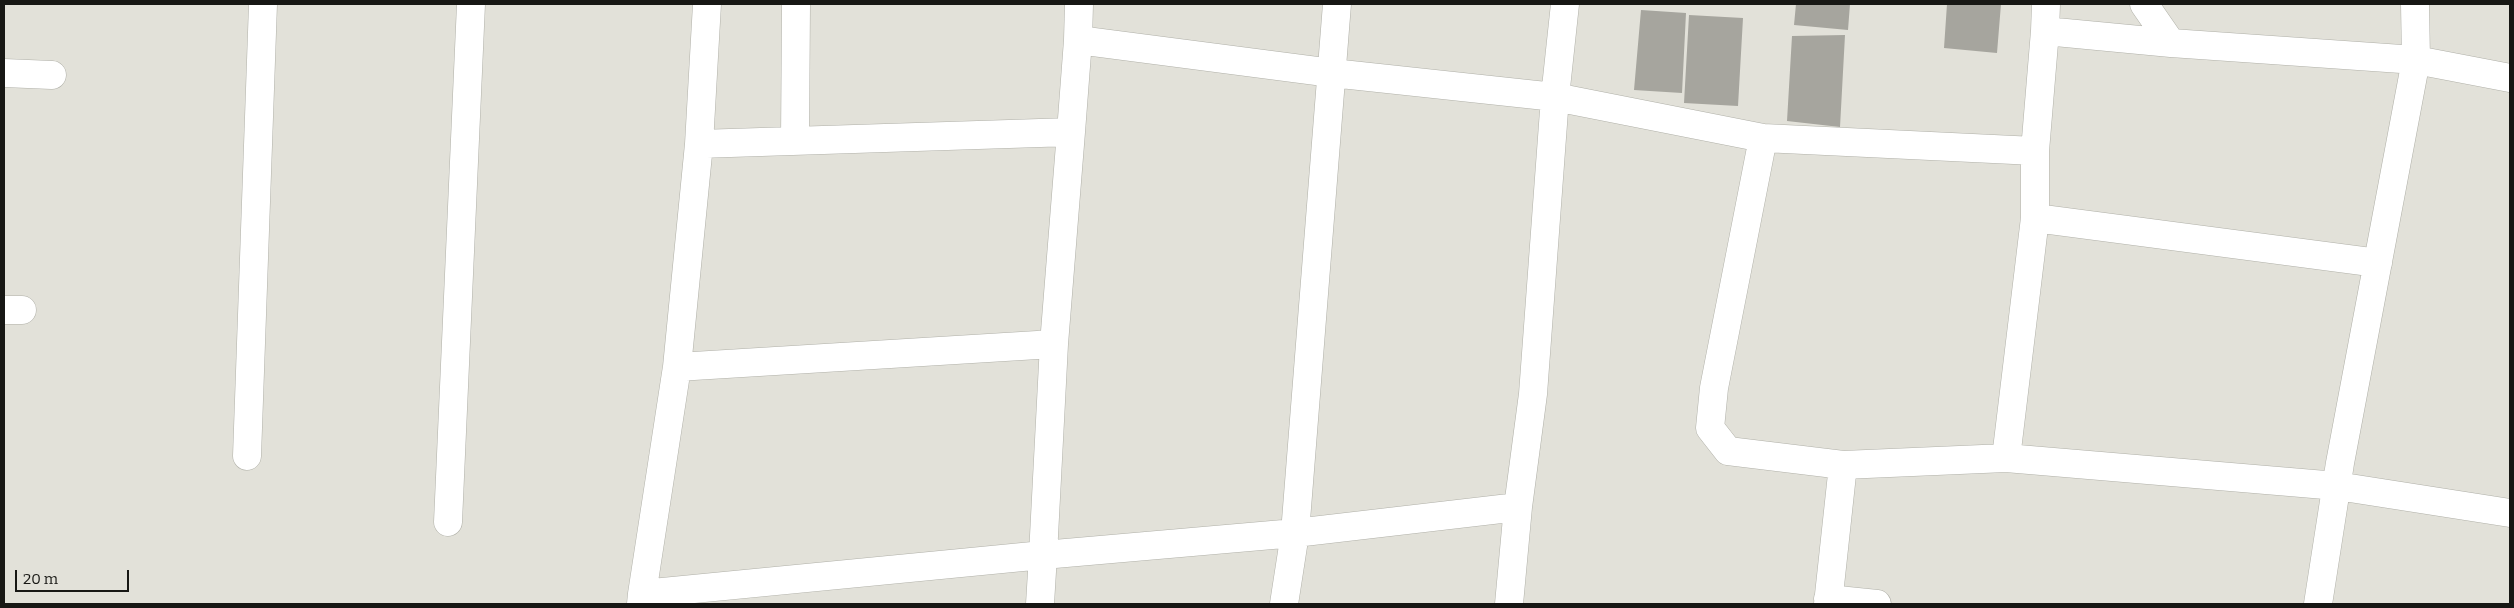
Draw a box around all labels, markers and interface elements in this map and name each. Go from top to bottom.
scale bar [18,560,131,592]
text: 20 m [23,570,58,588]

